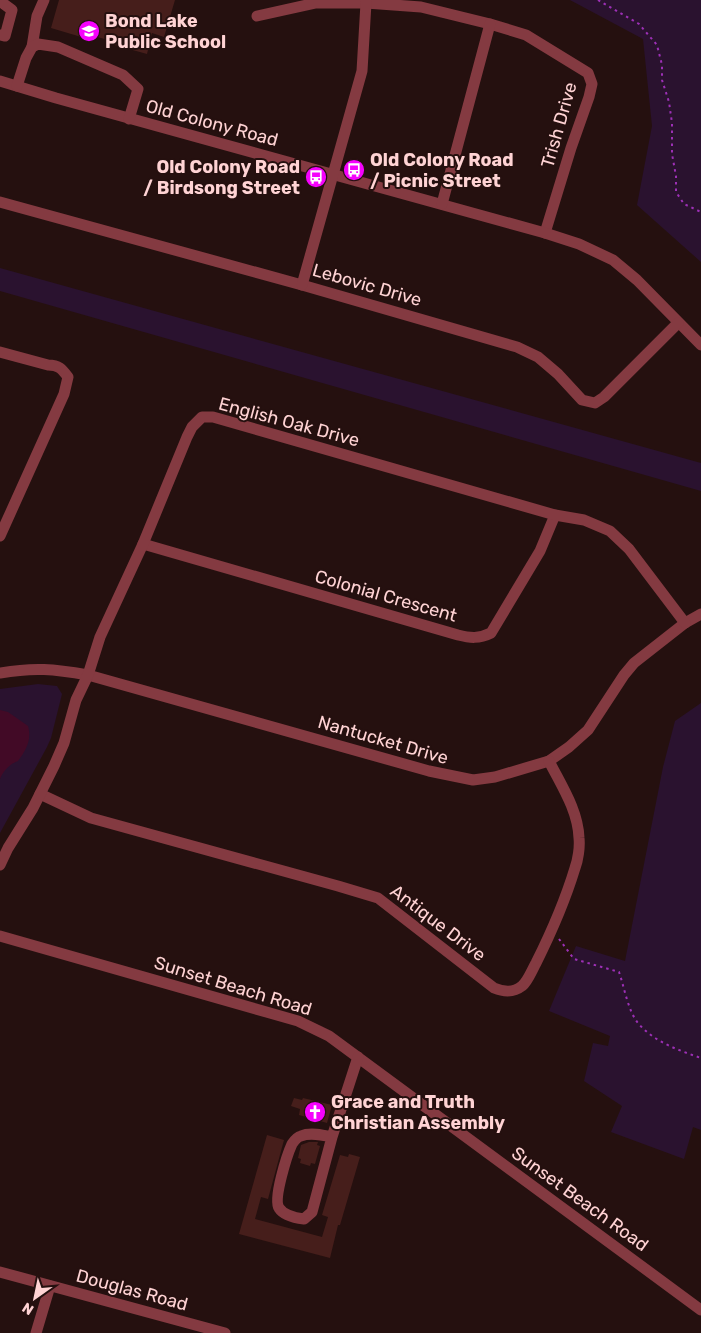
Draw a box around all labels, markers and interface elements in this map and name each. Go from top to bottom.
place label: Bond Lake Public School [105,10,226,53]
school or university icon: Bond Lake Public School [77,19,101,43]
street label: Trish Drive [536,80,582,170]
street label: Old Colony Road [144,95,280,151]
place label: Old Colony Road / Picnic Street [370,149,514,192]
place label: Old Colony Road / Birdsong Street [143,156,300,199]
bus stop icon: Old Colony Road / Picnic Street [342,158,366,182]
bus stop icon: Old Colony Road / Birdsong Street [304,165,328,189]
street label: Lebovic Drive [310,259,424,311]
street label: English Oak Drive [216,393,362,451]
street label: Colonial Crescent [312,565,460,627]
street label: Nantucket Drive [315,711,451,769]
street label: Antique Drive [386,880,490,966]
street label: Sunset Beach Road [152,952,314,1020]
place label: Grace and Truth Christian Assembly [331,1091,505,1134]
church icon: Grace and Truth Christian Assembly [303,1100,327,1124]
street label: Sunset Beach Road [507,1142,653,1256]
street label: Douglas Road [74,1265,190,1315]
north arrow [10,1273,60,1323]
text: N [19,1299,37,1318]

